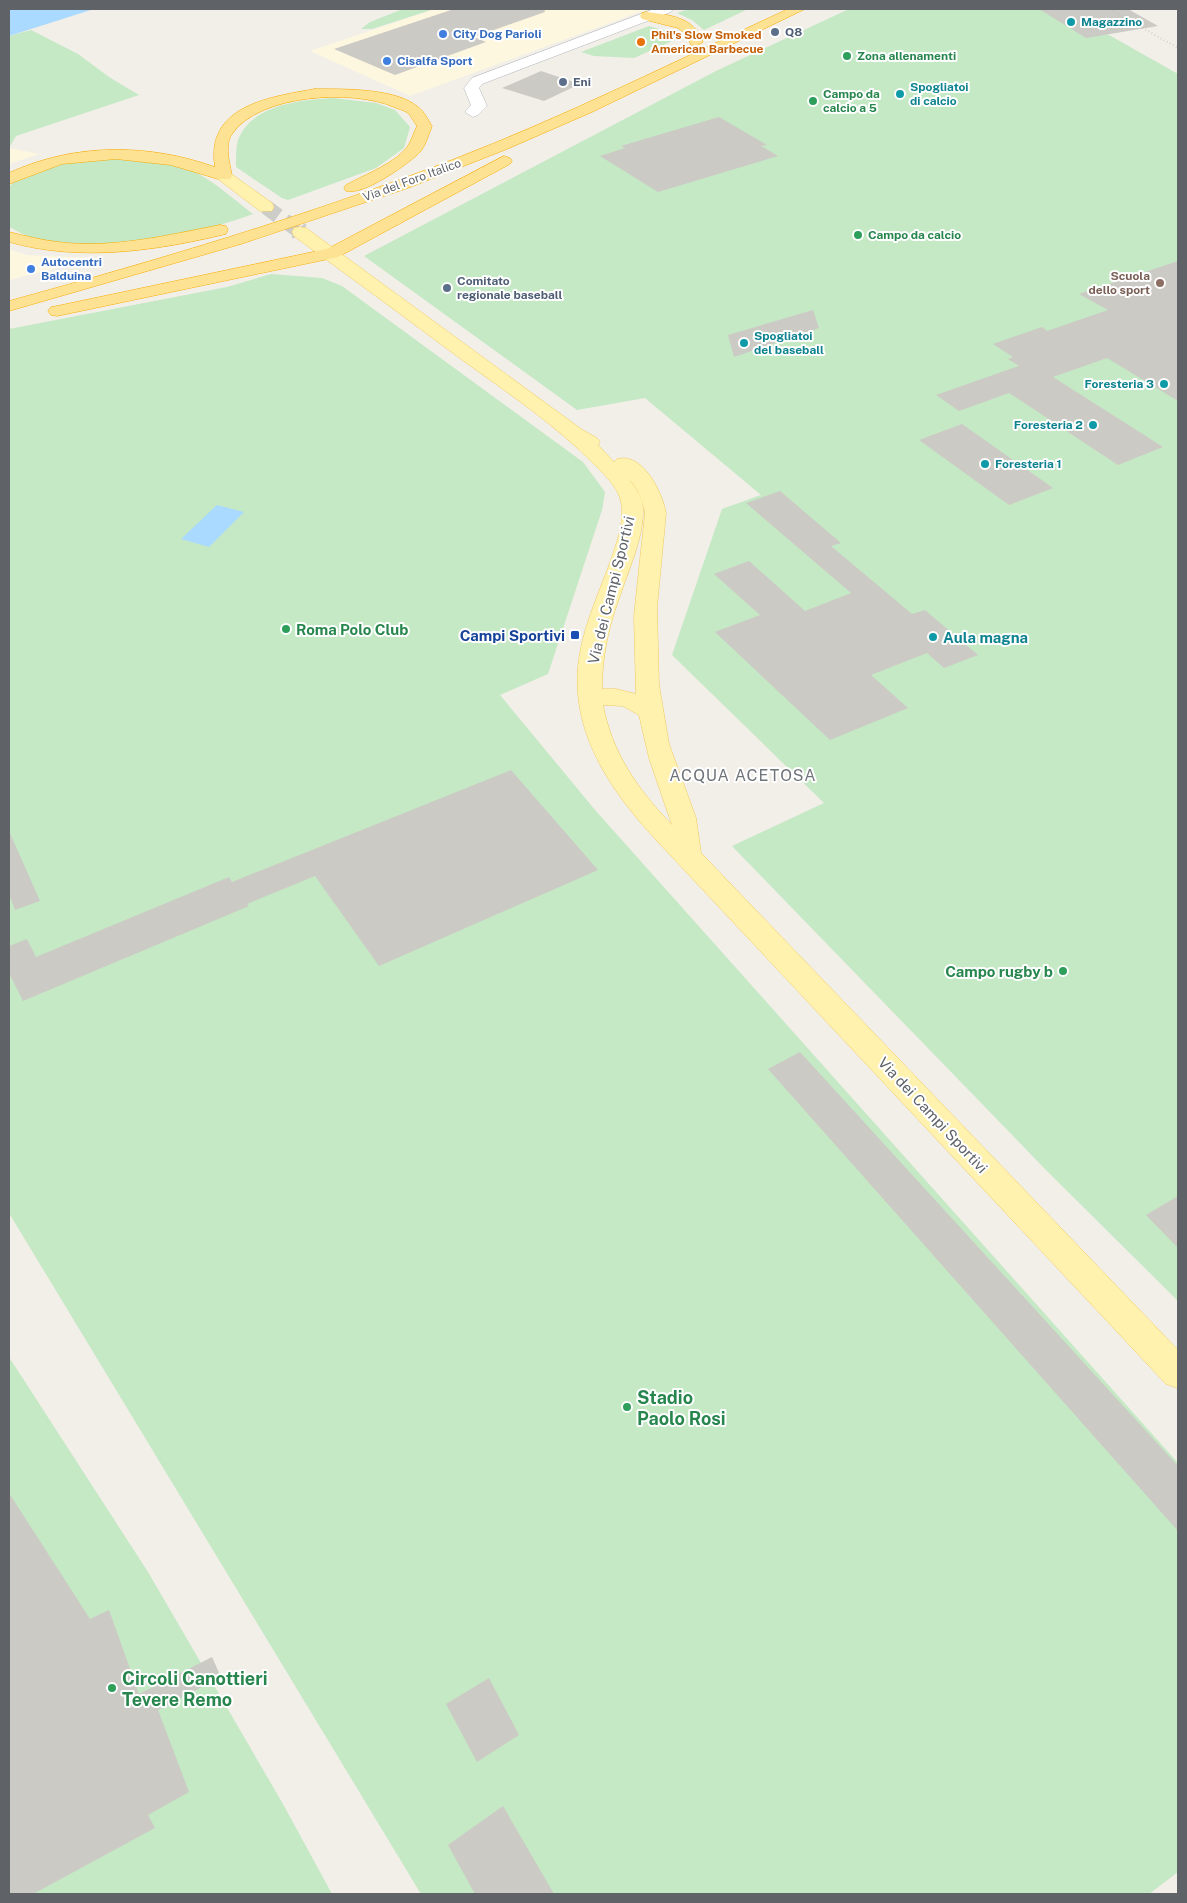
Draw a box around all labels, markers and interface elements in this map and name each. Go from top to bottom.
place label: Magazzino [1081,15,1142,29]
marker: Magazzino [1065,16,1077,28]
place label: Q8 [785,25,802,39]
marker: Q8 [769,26,781,38]
place label: City Dog Parioli [453,27,542,41]
marker: City Dog Parioli [437,28,449,40]
place label: Phil's Slow Smoked American Barbecue [651,28,764,56]
marker: Phil's Slow Smoked American Barbecue [635,36,647,48]
place label: Zona allenamenti [857,49,956,63]
marker: Zona allenamenti [841,50,853,62]
place label: Cisalfa Sport [397,54,472,68]
marker: Cisalfa Sport [381,55,393,67]
place label: Eni [573,75,591,89]
marker: Eni [557,76,569,88]
place label: Spogliatoi di calcio [910,80,969,108]
place label: Campo da calcio a 5 [823,87,880,115]
marker: Spogliatoi di calcio [894,88,906,100]
marker: Campo da calcio a 5 [807,95,819,107]
street label: Via del Foro Italico [361,156,463,204]
place label: Campo da calcio [868,228,961,242]
marker: Campo da calcio [852,229,864,241]
place label: Autocentri Balduina [41,255,102,283]
marker: Autocentri Balduina [25,263,37,275]
place label: Scuola dello sport [1088,269,1150,297]
place label: Comitato regionale baseball [457,274,563,302]
marker: Scuola dello sport [1154,277,1166,289]
marker: Comitato regionale baseball [441,282,453,294]
place label: Spogliatoi del baseball [754,329,824,357]
marker: Spogliatoi del baseball [738,337,750,349]
place label: Foresteria 3 [1085,377,1154,391]
marker: Foresteria 3 [1158,378,1170,390]
place label: Foresteria 2 [1014,418,1083,432]
marker: Foresteria 2 [1087,419,1099,431]
place label: Foresteria 1 [995,457,1062,471]
marker: Foresteria 1 [979,458,991,470]
street label: Via dei Campi Sportivi [584,514,638,666]
place label: Roma Polo Club [296,621,408,638]
marker: Roma Polo Club [280,623,292,635]
place label: Campi Sportivi [460,627,565,644]
marker: Campi Sportivi [569,629,581,641]
place label: Aula magna [943,629,1028,646]
marker: Aula magna [927,631,939,643]
district label: ACQUA ACETOSA [669,766,817,785]
place label: Campo rugby b [945,963,1053,980]
marker: Campo rugby b [1057,965,1069,977]
street label: Via dei Campi Sportivi [875,1054,991,1176]
place label: Stadio Paolo Rosi [637,1387,726,1429]
marker: Stadio Paolo Rosi [621,1401,633,1413]
place label: Circoli Canottieri Tevere Remo [122,1668,267,1710]
marker: Circoli Canottieri Tevere Remo [106,1682,118,1694]

